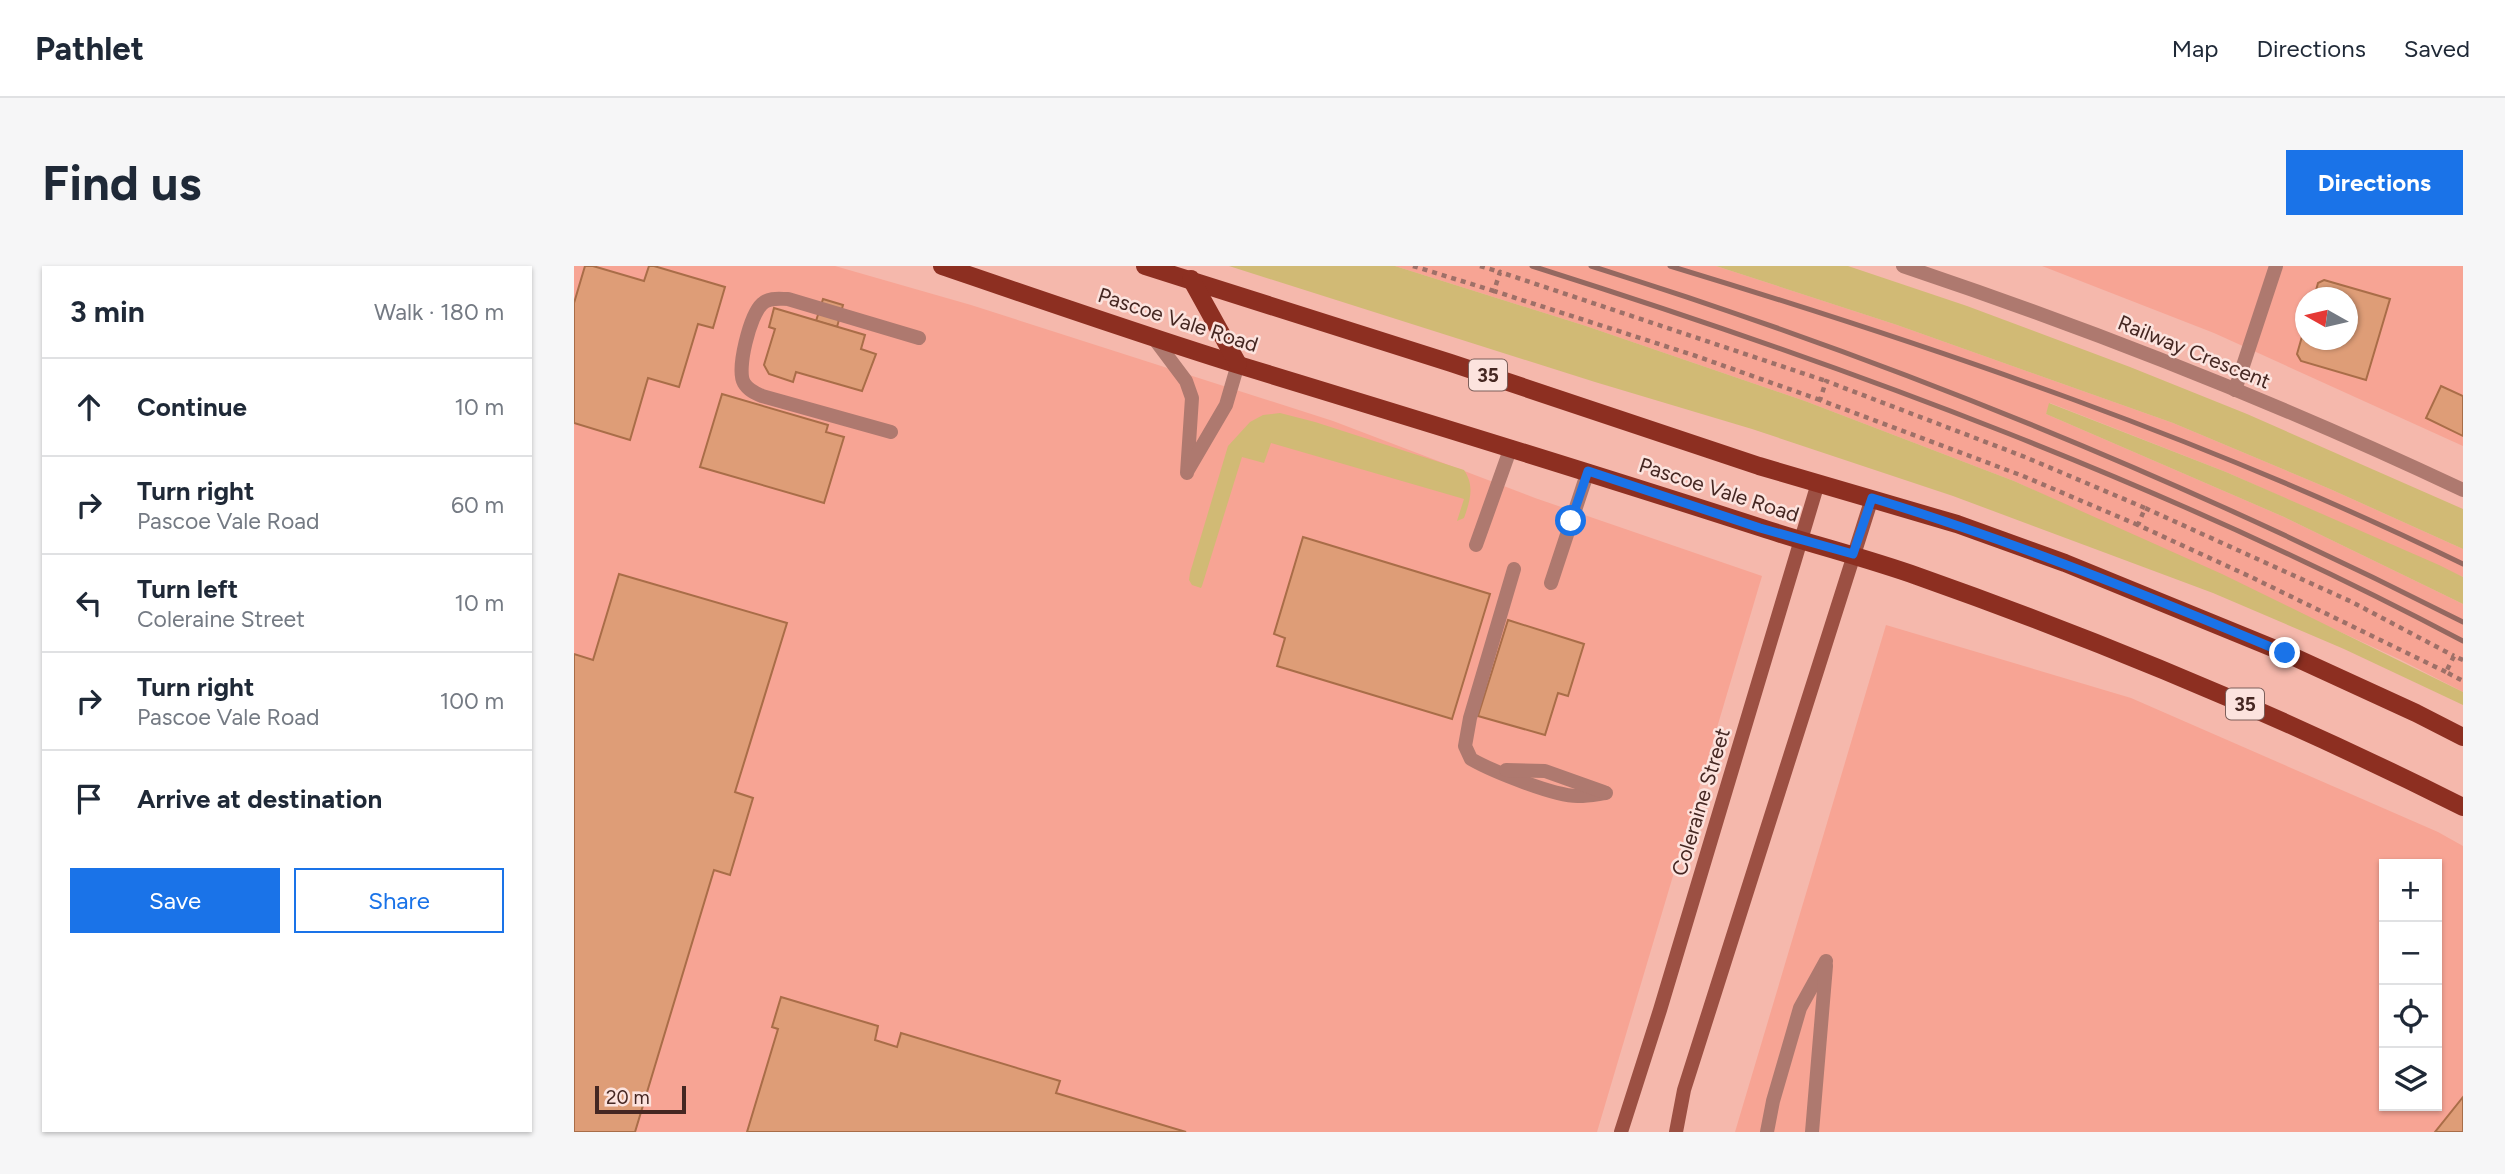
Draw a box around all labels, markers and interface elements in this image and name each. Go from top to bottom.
text: Pathlet [35,29,144,68]
text: Map [2172,34,2218,63]
text: Directions [2256,34,2366,63]
text: Saved [2404,34,2470,63]
button: Directions [2286,150,2463,215]
text: Find us [42,153,201,212]
street label: Pascoe Vale Road [1095,282,1261,357]
north arrow [2295,287,2358,350]
text: 3 min [70,293,145,330]
text: Walk · 180 m [374,298,504,326]
street label: Railway Crescent [2114,310,2274,394]
road number: 35 [1469,360,1507,390]
icon: ahead [70,388,108,426]
text: Continue [137,391,247,423]
text: 10 m [455,393,504,421]
street label: Pascoe Vale Road [1636,452,1802,527]
text: Turn right [137,475,254,507]
icon: right [70,486,108,524]
text: 60 m [451,491,504,519]
route start [1555,505,1586,536]
text: Pascoe Vale Road [137,507,320,535]
text: Turn left [137,573,238,605]
icon: left [70,584,108,622]
text: 10 m [455,589,504,617]
text: Coleraine Street [137,605,305,633]
route end [2269,637,2300,668]
text: Turn right [137,671,254,703]
icon: right [70,682,108,720]
text: 100 m [440,687,504,715]
road number: 35 [2226,688,2264,719]
text: Pascoe Vale Road [137,703,320,731]
street label: Coleraine Street [1666,725,1735,879]
icon: arrive [70,780,108,818]
text: Arrive at destination [137,783,382,815]
map controls [2379,859,2442,1111]
button: + [2379,859,2442,922]
button: Save [70,868,280,933]
button: Share [294,868,504,933]
button: − [2379,922,2442,985]
button: locate [2379,985,2442,1048]
button: layers [2379,1048,2442,1111]
scale bar [595,1083,686,1115]
text: 20 m [606,1086,650,1109]

